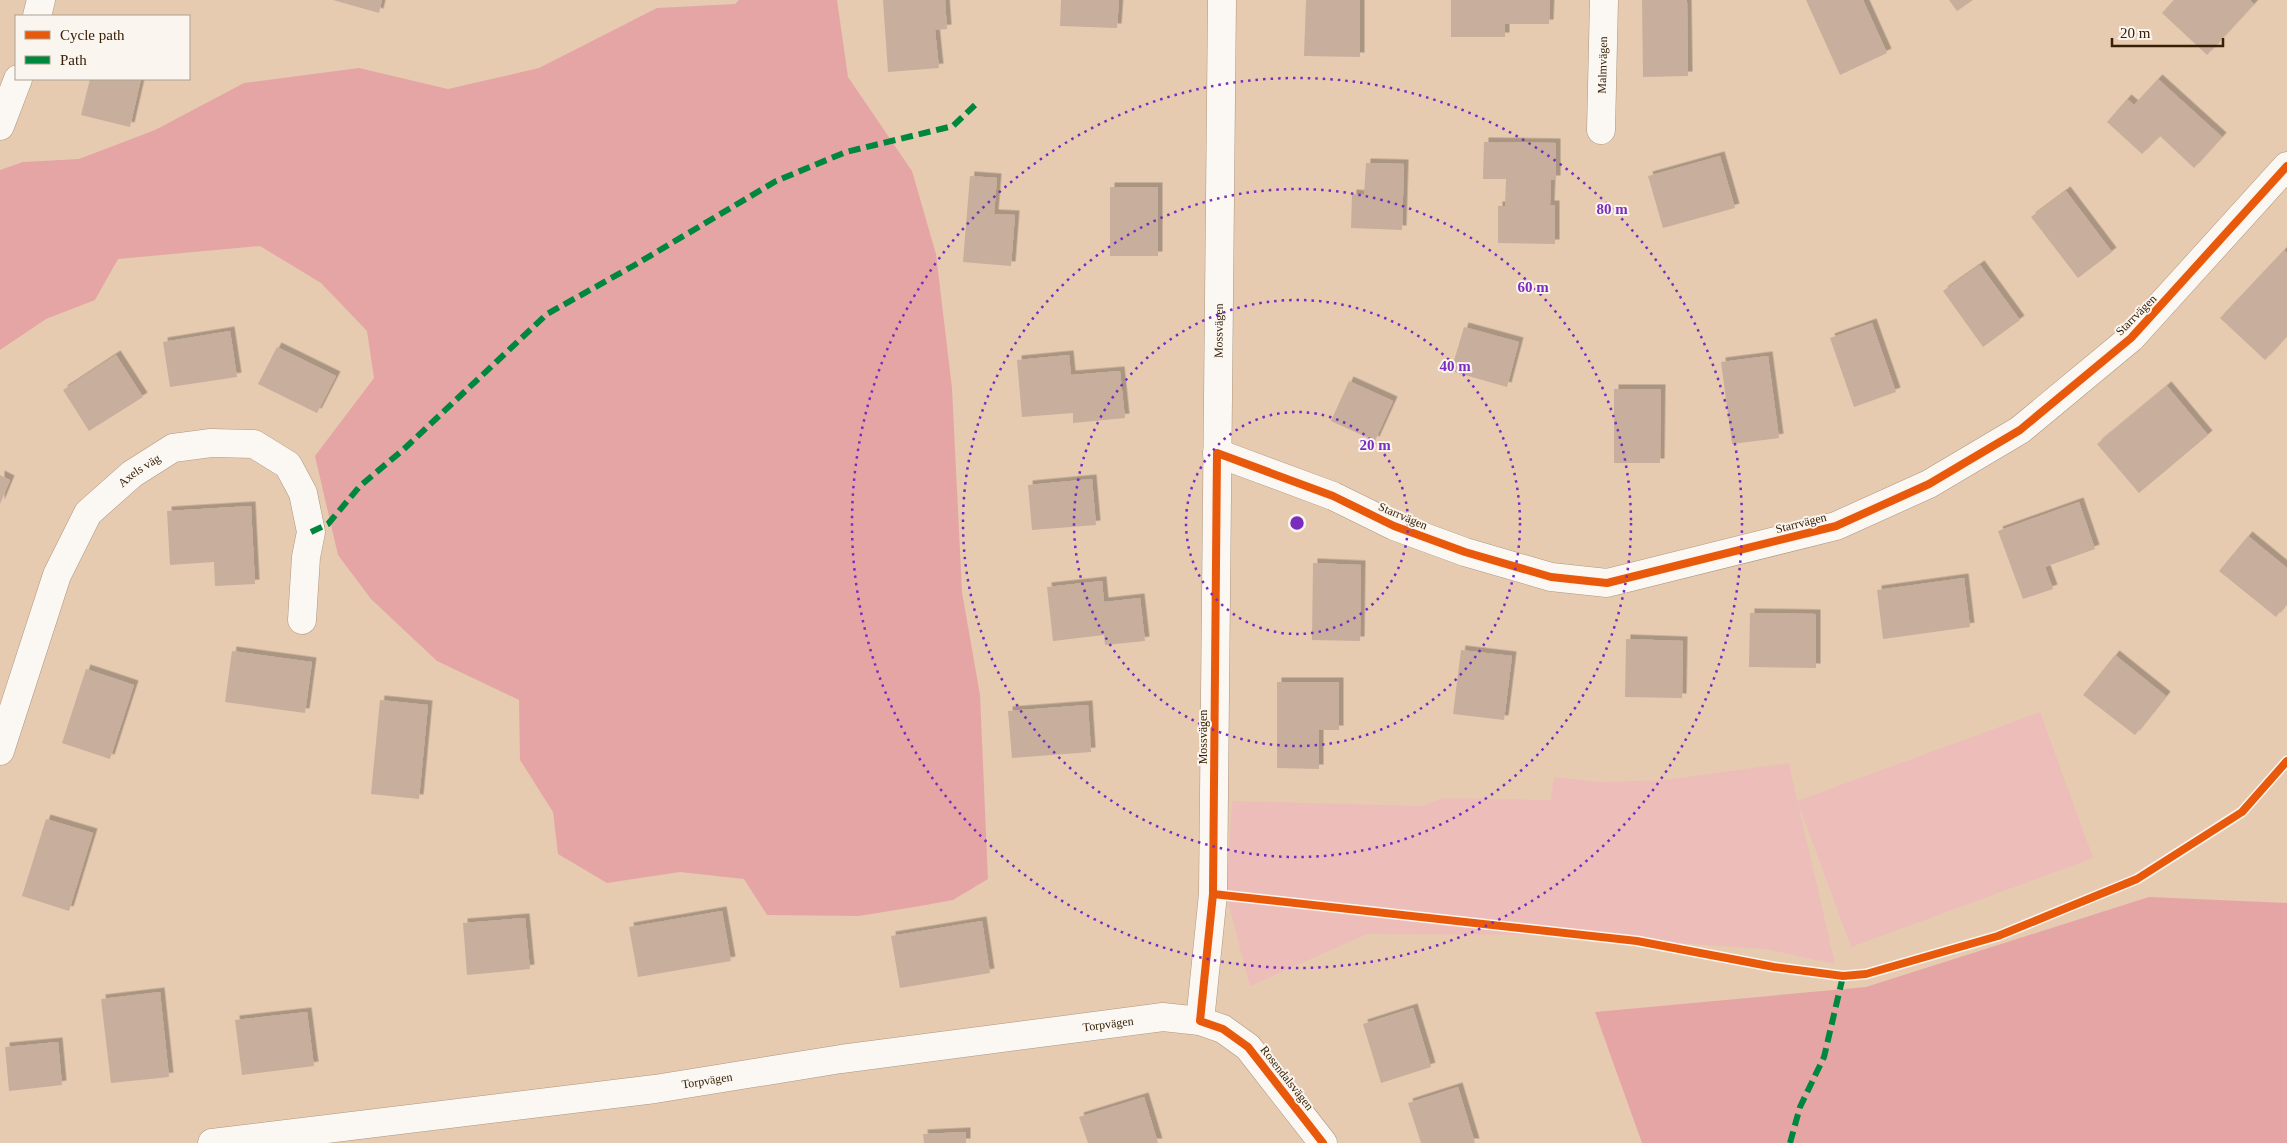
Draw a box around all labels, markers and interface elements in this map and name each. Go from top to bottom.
legend [15,15,190,80]
scale bar [2112,15,2223,47]
text: 20 m [2120,25,2151,41]
text: Cycle path [60,27,125,43]
street label: Malmvägen [1595,36,1610,94]
text: Path [60,52,87,68]
text: 80 m [1596,201,1628,217]
text: 60 m [1517,279,1549,295]
street label: Starrvägen [2113,292,2159,338]
street label: Mossvägen [1211,303,1226,358]
text: 40 m [1439,358,1471,374]
text: 20 m [1359,437,1391,453]
street label: Axels väg [115,451,163,490]
street label: Starrvägen [1376,499,1430,533]
street label: Starrvägen [1774,510,1828,536]
centre of rings [1288,514,1306,532]
street label: Mossvägen [1196,710,1210,764]
street label: Torpvägen [1082,1014,1134,1034]
street label: Rosendalsvägen [1257,1043,1317,1113]
street label: Torpvägen [681,1070,733,1092]

